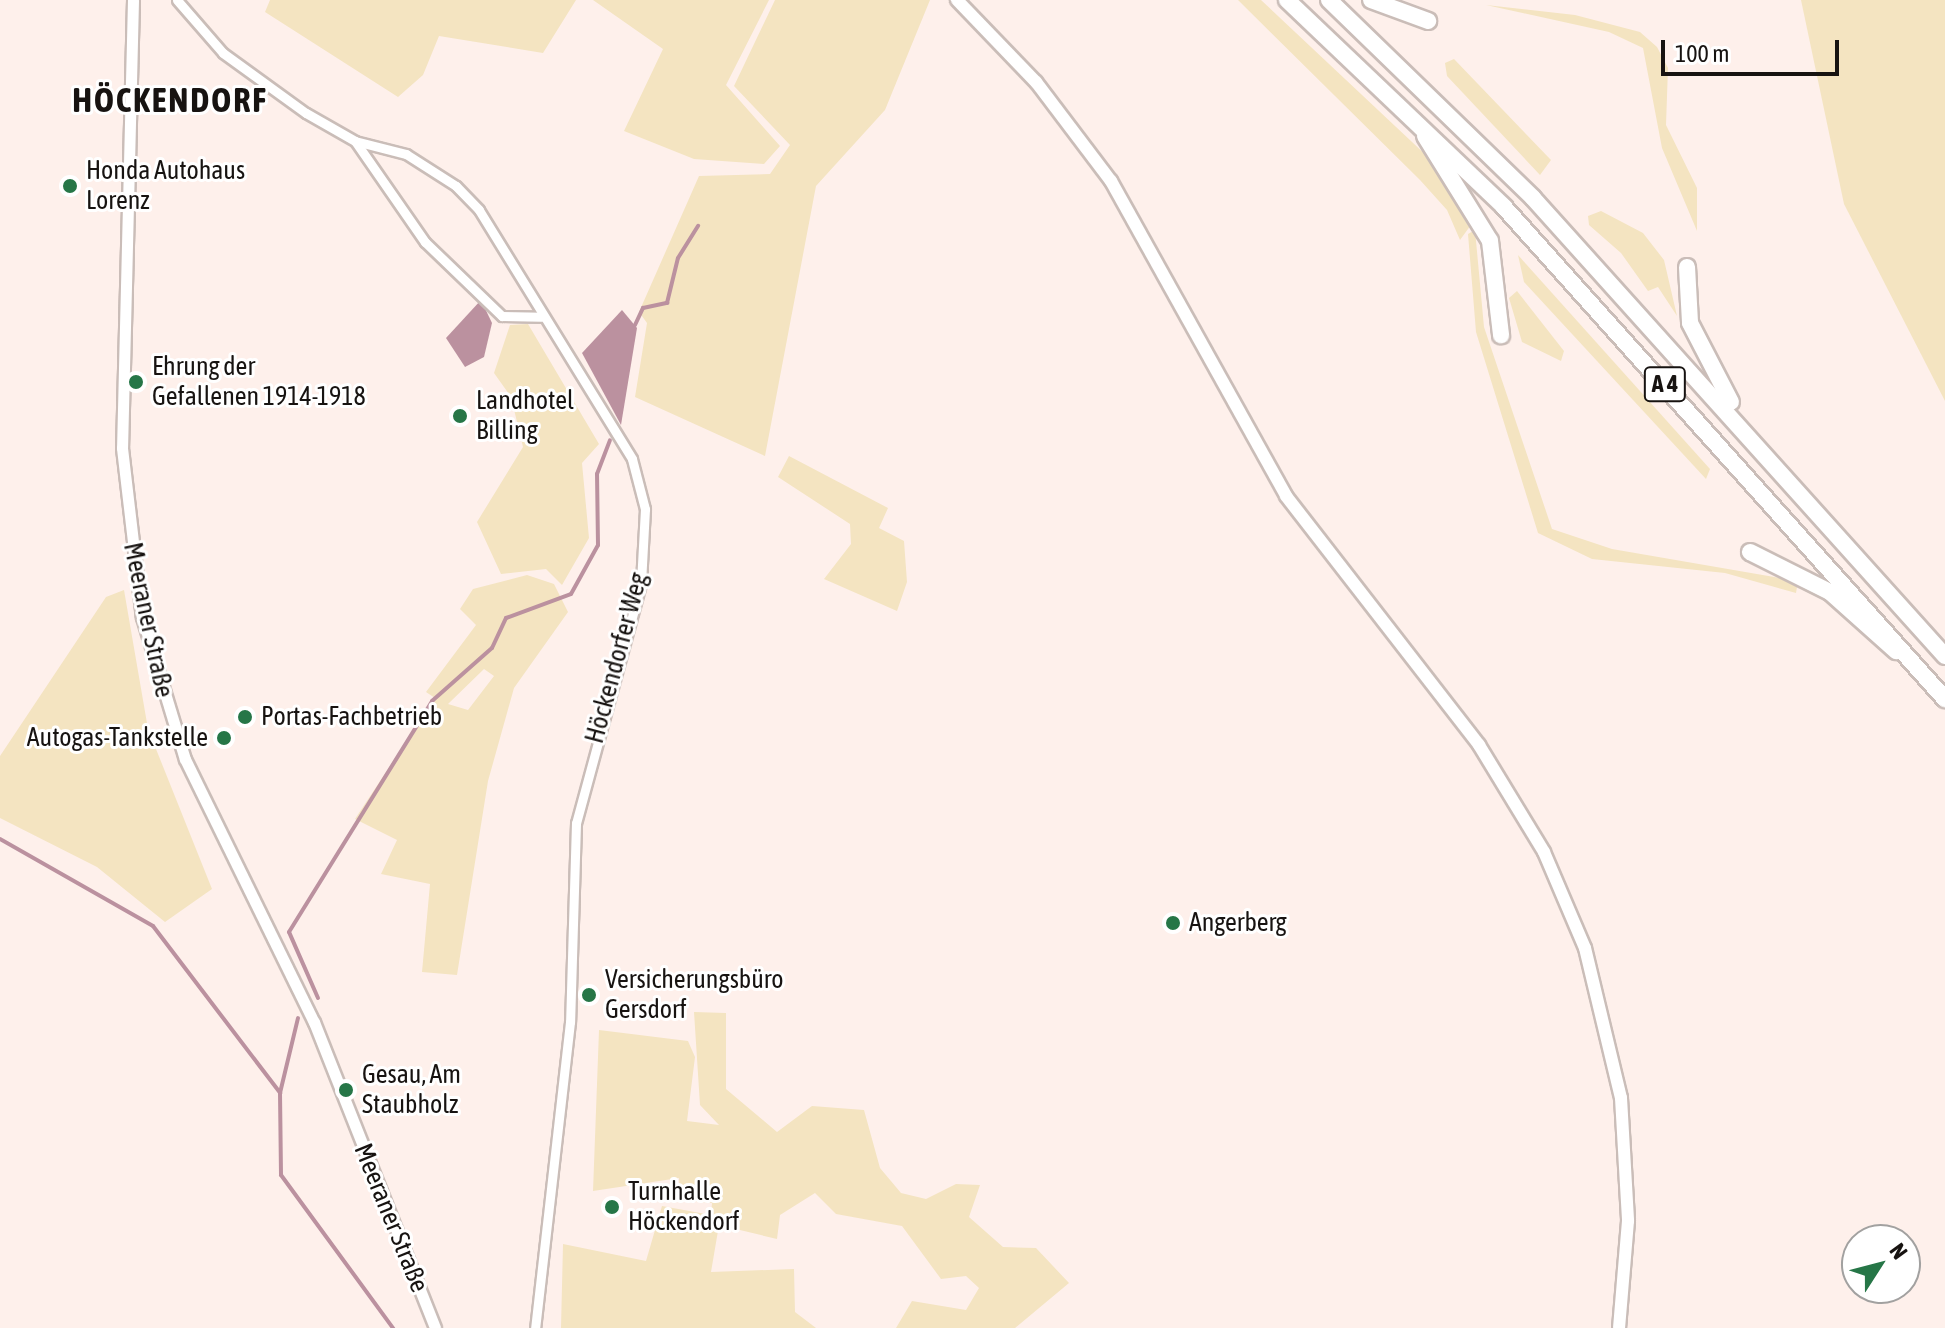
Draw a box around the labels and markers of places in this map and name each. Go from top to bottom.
place label: Honda Autohaus Lorenz [86,155,245,216]
marker: Honda Autohaus Lorenz [61,177,79,195]
place label: Ehrung der Gefallenen 1914-1918 [152,351,366,412]
marker: Ehrung der Gefallenen 1914-1918 [127,373,145,391]
place label: Landhotel Billing [476,385,574,446]
marker: Landhotel Billing [451,407,469,425]
place label: Portas-Fachbetrieb [261,701,442,733]
marker: Portas-Fachbetrieb [236,708,254,726]
place label: Autogas-Tankstelle [27,722,208,754]
marker: Autogas-Tankstelle [215,729,233,747]
place label: Angerberg [1189,907,1287,939]
marker: Angerberg [1164,914,1182,932]
place label: Versicherungsbüro Gersdorf [605,964,784,1026]
marker: Versicherungsbüro Gersdorf [580,986,598,1004]
place label: Gesau, Am Staubholz [362,1059,461,1120]
marker: Gesau, Am Staubholz [337,1081,355,1099]
place label: Turnhalle Höckendorf [628,1176,739,1238]
marker: Turnhalle Höckendorf [603,1198,621,1216]

